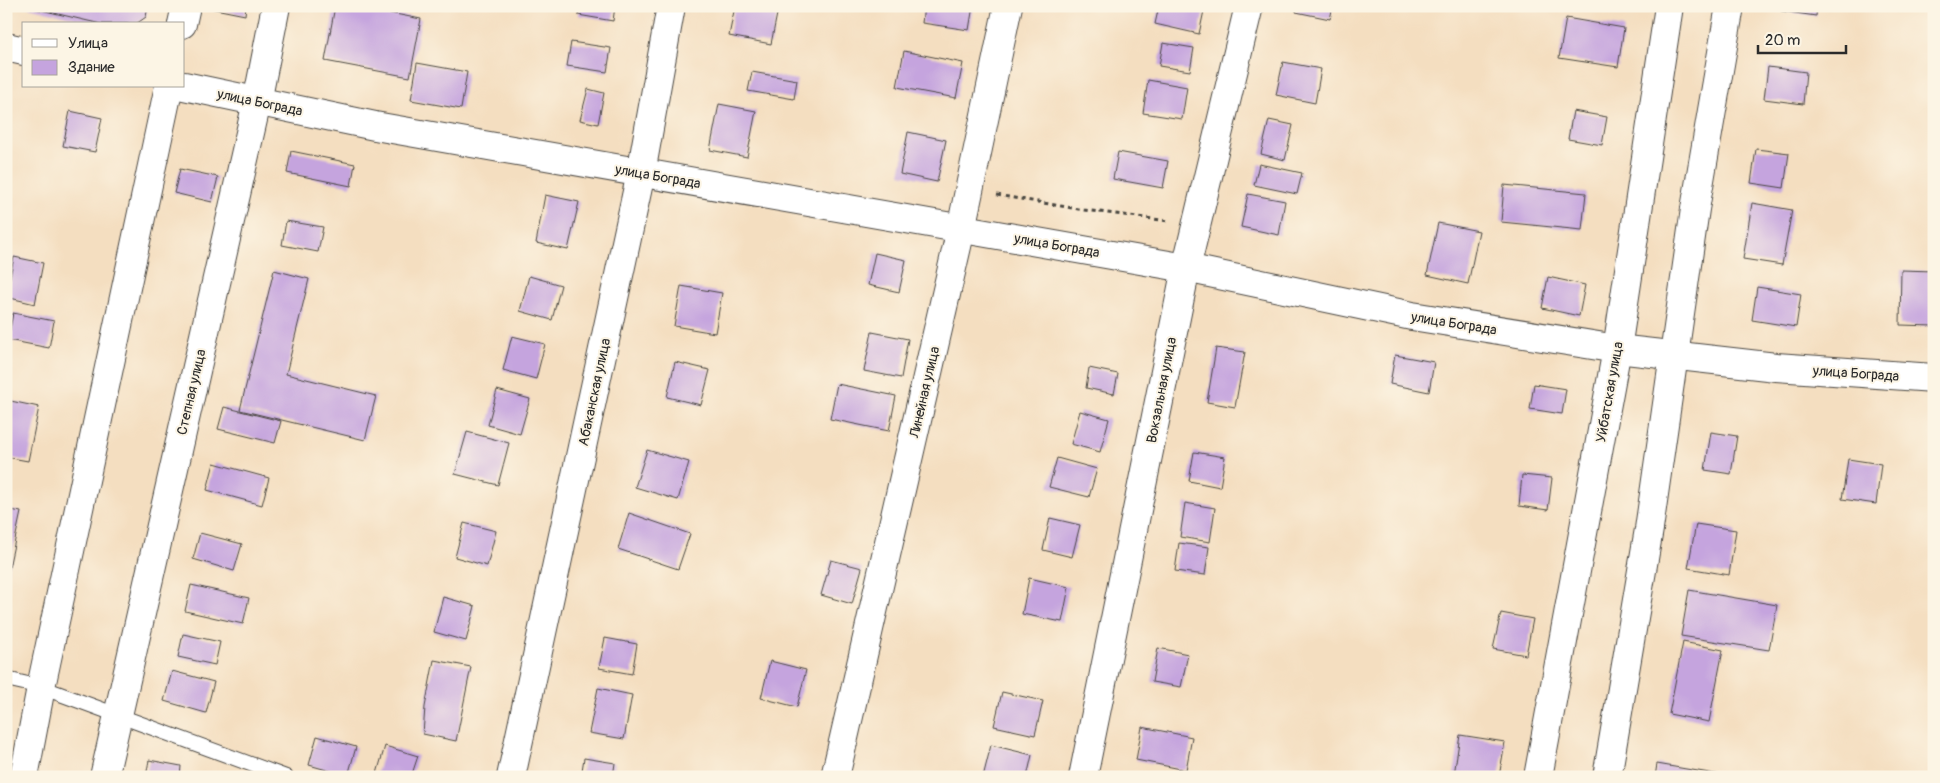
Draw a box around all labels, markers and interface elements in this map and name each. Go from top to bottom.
legend [22,22,185,88]
scale bar [1758,22,1845,54]
text: 20 m [1765,31,1800,50]
text: Улица [68,34,108,53]
text: Здание [68,58,115,77]
street label: улица Бограда [215,85,304,120]
street label: улица Бограда [613,160,702,192]
street label: улица Бограда [1012,229,1101,261]
street label: улица Бограда [1409,308,1498,339]
street label: Вокзальная улица [1143,336,1180,445]
street label: Абаканская улица [575,337,614,448]
street label: Уйбатская улица [1592,340,1627,444]
street label: Линейная улица [905,345,943,440]
street label: Степная улица [173,347,210,437]
street label: улица Бограда [1811,362,1900,385]

